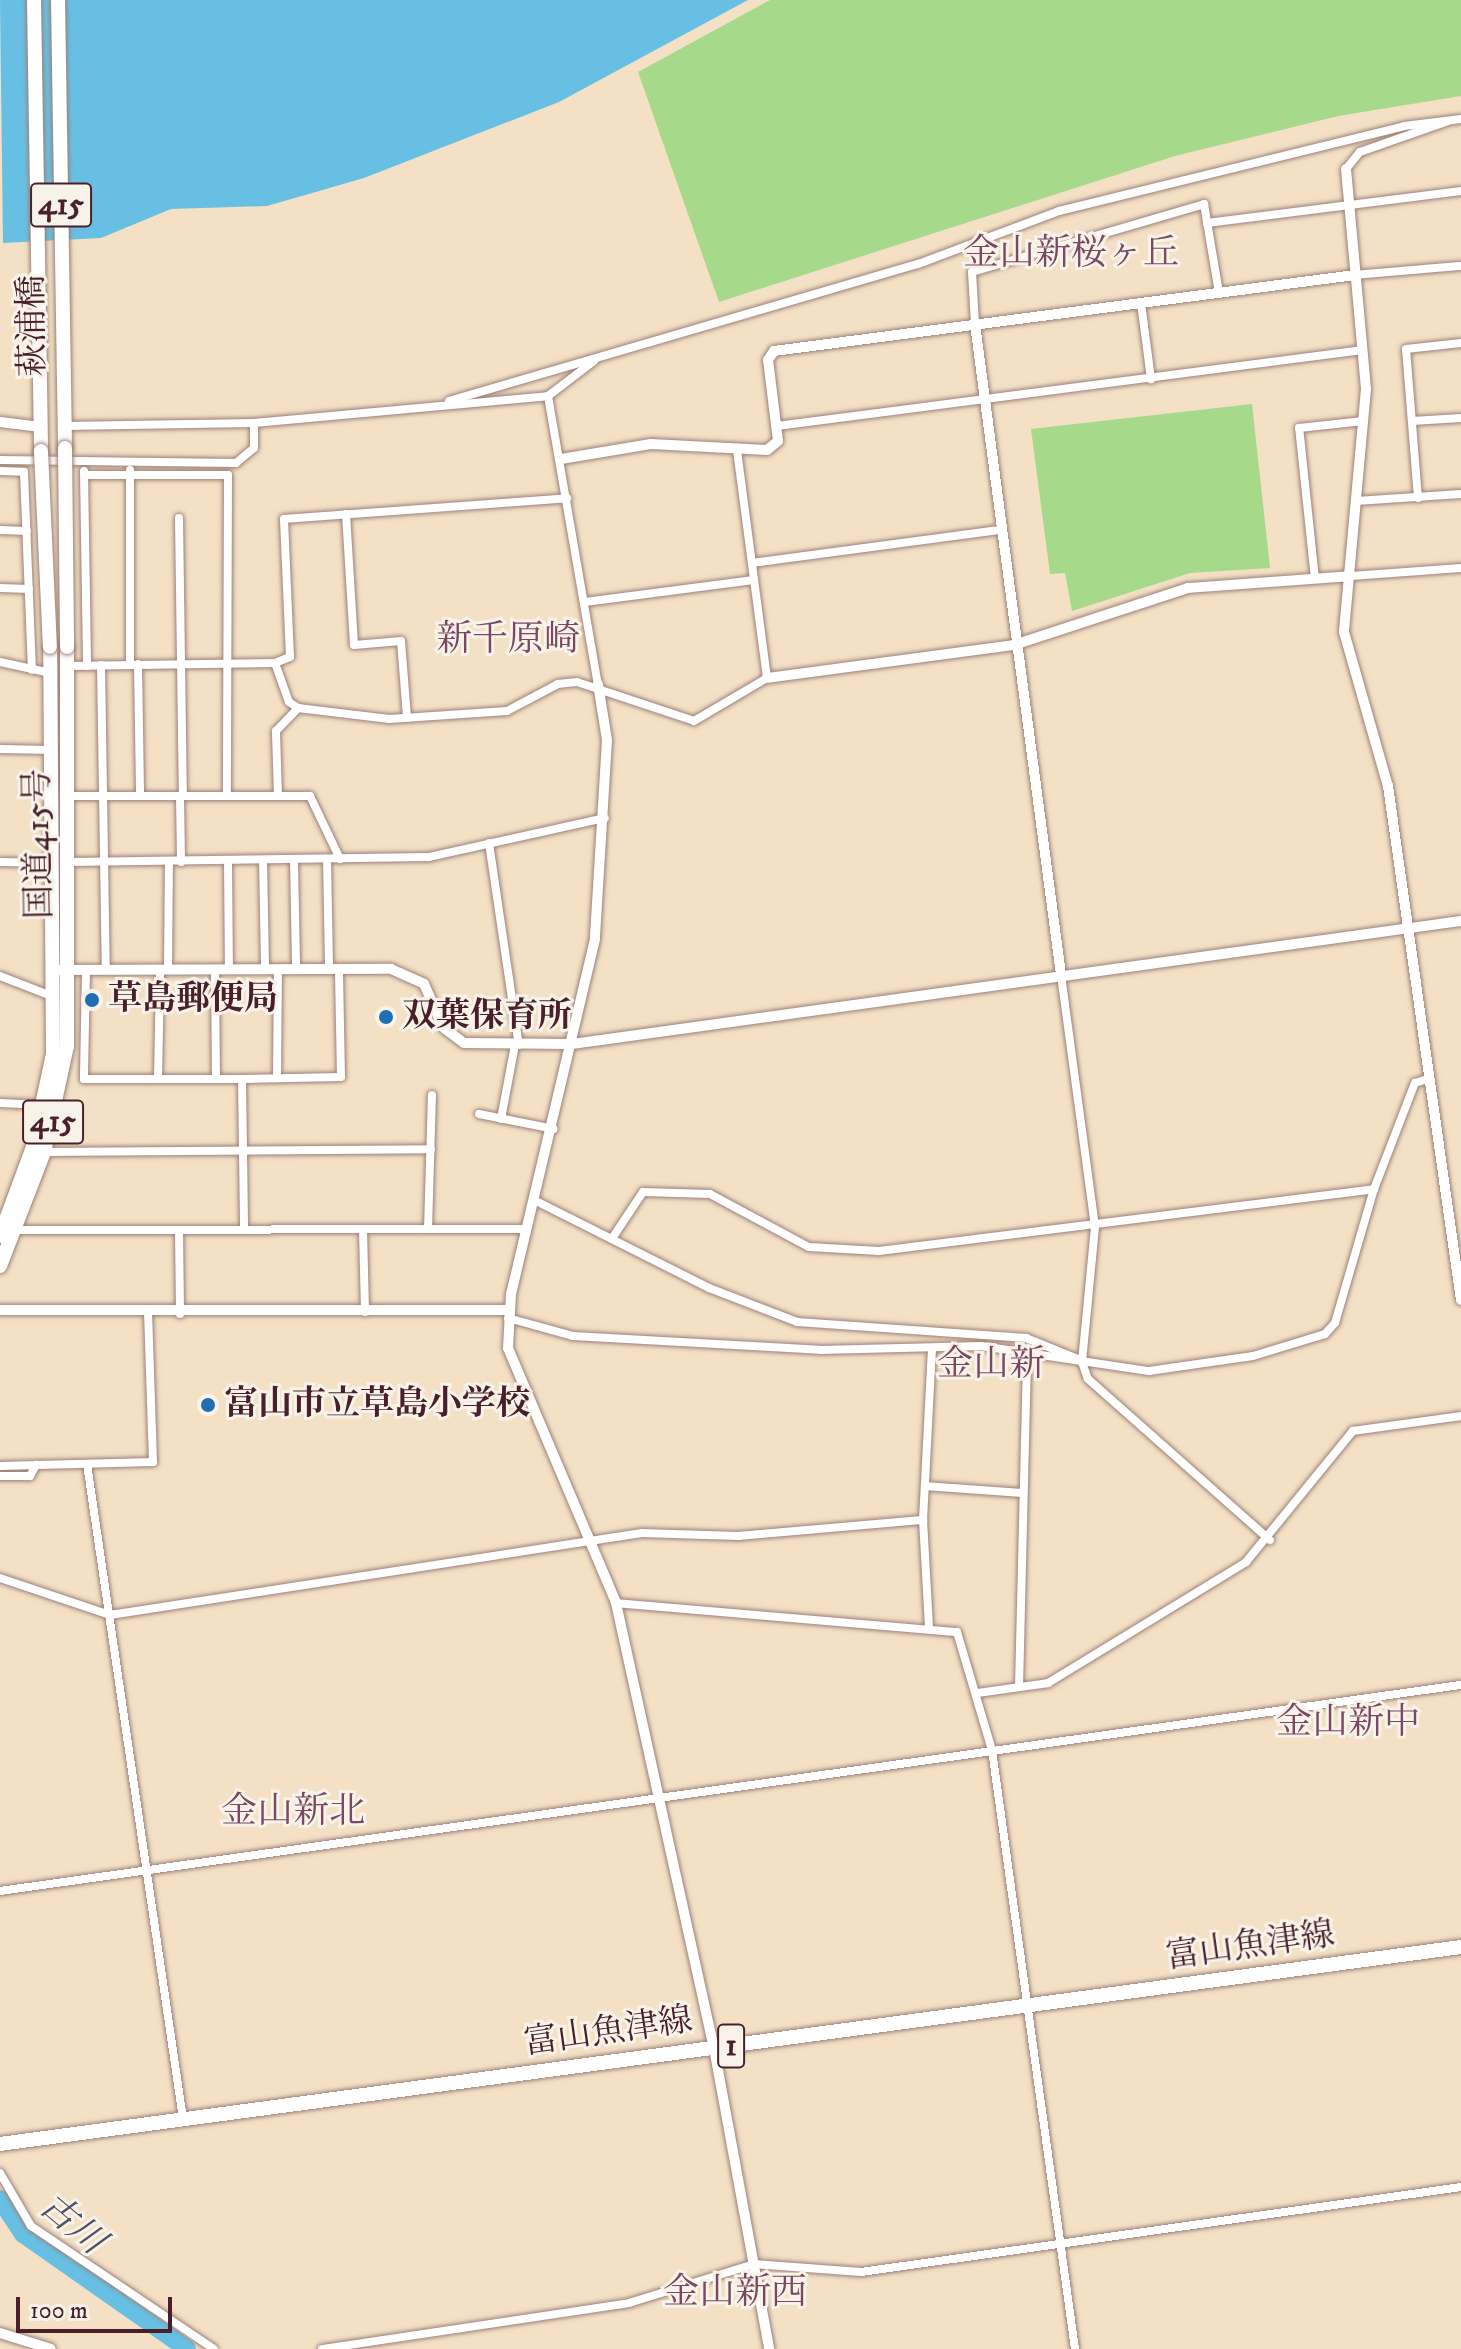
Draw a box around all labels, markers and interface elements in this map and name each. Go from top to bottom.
road number: 415 [29,177,93,233]
district label: 金山新桜ヶ丘 [963,232,1179,276]
street label: 萩浦橋 [12,275,54,377]
district label: 新千原崎 [436,618,580,662]
street label: 国道415号 [17,768,61,920]
place label: 草島郵便局 [108,980,278,1020]
marker: 草島郵便局 [83,991,101,1009]
place label: 双葉保育所 [402,997,572,1037]
marker: 双葉保育所 [377,1008,395,1026]
road number: 415 [21,1094,85,1150]
district label: 金山新 [937,1343,1045,1387]
place label: 富山市立草島小学校 [224,1385,530,1425]
marker: 富山市立草島小学校 [199,1396,217,1414]
district label: 金山新中 [1276,1701,1420,1745]
district label: 金山新北 [221,1790,365,1834]
street label: 富山魚津線 [1163,1914,1337,1978]
street label: 富山魚津線 [521,2000,695,2064]
road number: 1 [717,2018,745,2074]
water label: 古川 [31,2184,113,2264]
district label: 金山新西 [663,2271,807,2315]
scale bar [20,2281,176,2331]
text: 100 m [30,2296,88,2326]

